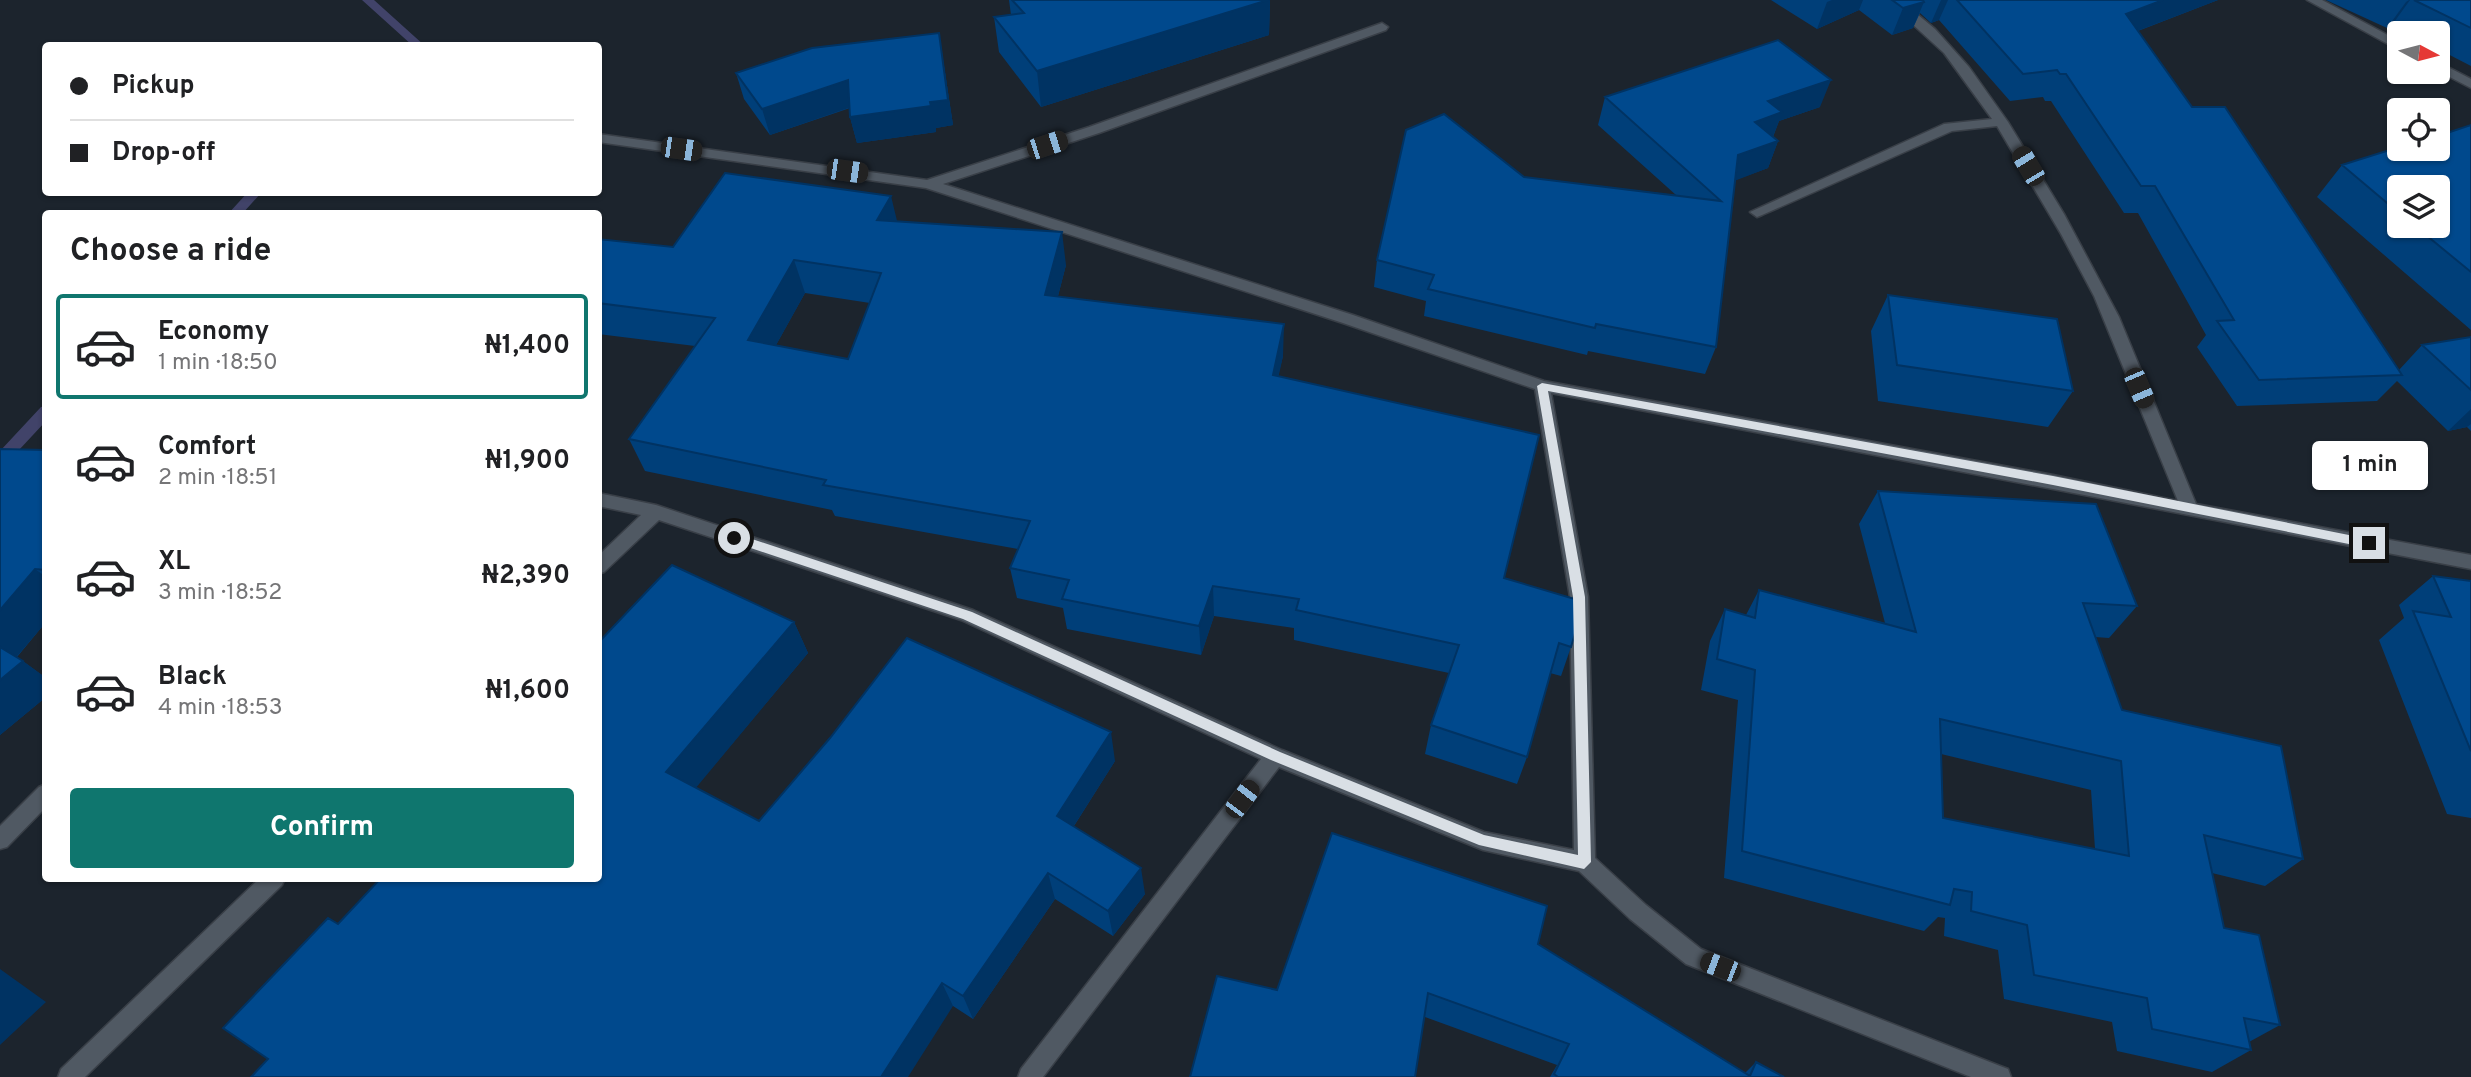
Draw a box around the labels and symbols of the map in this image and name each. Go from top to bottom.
north arrow [2387,21,2450,84]
car [1024,129,1071,161]
car [659,136,704,162]
car [2009,143,2048,189]
car [825,158,870,184]
car [2122,365,2157,411]
callout: 1 min [2311,442,2427,490]
route start [718,522,750,554]
route end [2353,527,2385,559]
car [1221,776,1264,822]
car [1697,950,1744,984]

